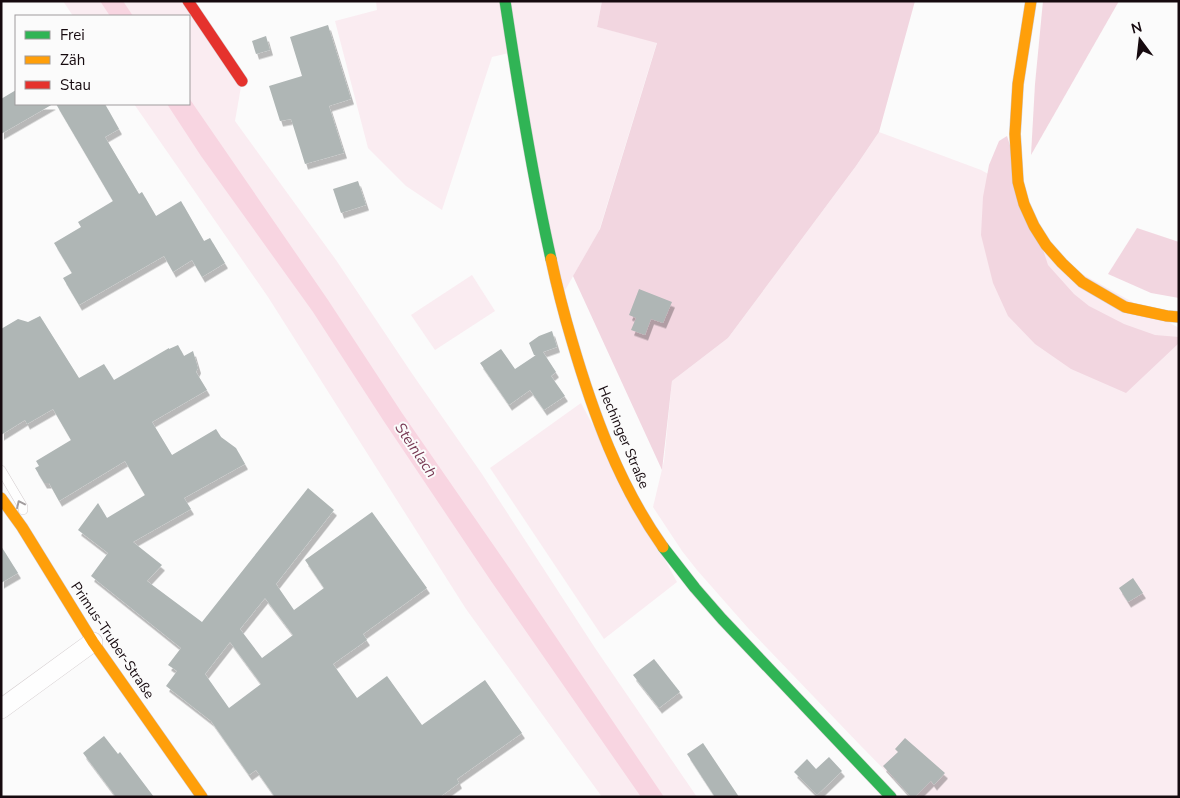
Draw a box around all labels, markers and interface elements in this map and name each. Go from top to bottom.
legend [15,15,190,105]
north arrow [1115,15,1165,65]
text: N [1129,17,1144,38]
text: Frei [60,25,85,45]
text: Zäh [60,50,85,70]
text: Stau [60,75,91,95]
street label: Hechinger Straße [593,383,654,491]
water label: Steinlach [390,419,442,481]
one-way arrow [17,501,27,510]
street label: Primus-Truber-Straße [66,578,159,702]

